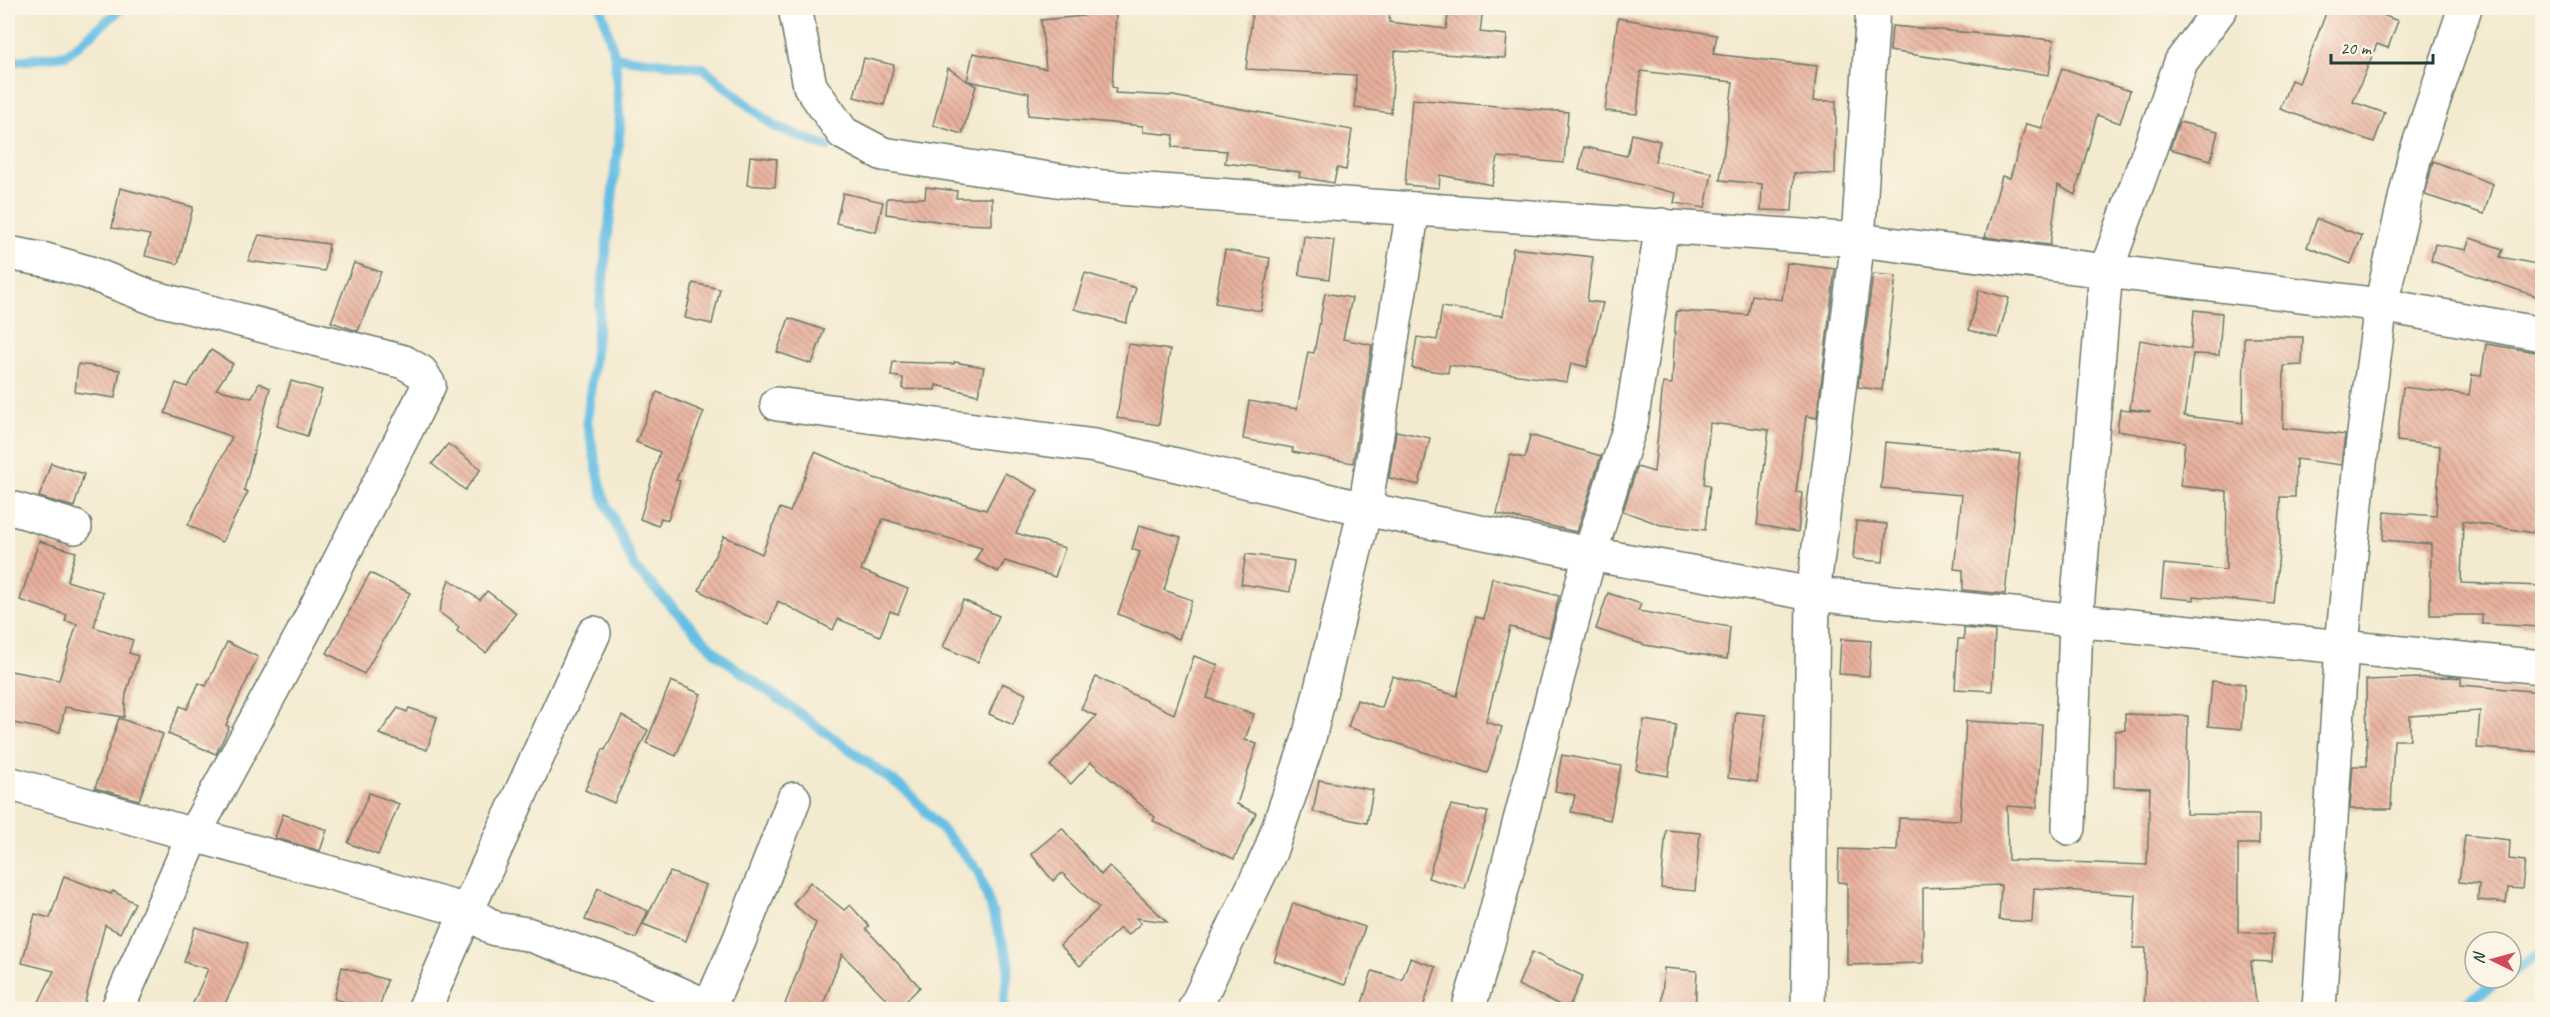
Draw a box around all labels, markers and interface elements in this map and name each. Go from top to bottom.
scale bar [2331,27,2433,65]
text: 20 m [2340,37,2373,59]
north arrow [2463,930,2523,990]
text: N [2469,950,2490,965]

